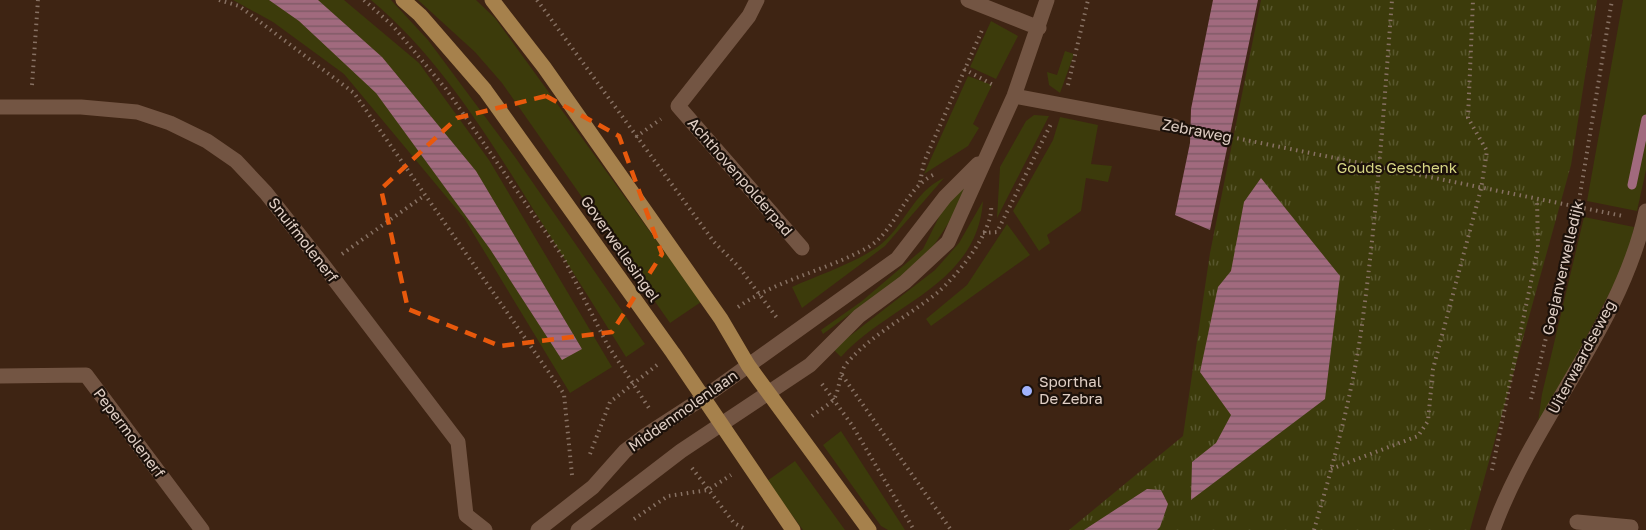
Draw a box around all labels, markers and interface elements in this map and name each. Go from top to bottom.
street label: Achthovenpolderpad [685,114,797,239]
street label: Zebraweg [1161,114,1234,146]
park label: Gouds Geschenk [1337,158,1458,176]
street label: Goverwellesingel [578,192,664,305]
street label: Snuifmolenerf [265,193,343,286]
street label: Goejanverwelledijk [1538,198,1586,337]
street label: Uiterwaardseweg [1544,297,1619,416]
street label: Middenmolenlaan [624,366,740,455]
place label: Sporthal De Zebra [1039,372,1103,407]
street label: Pepermolenerf [90,384,170,481]
marker: Sporthal De Zebra [1020,384,1034,398]

